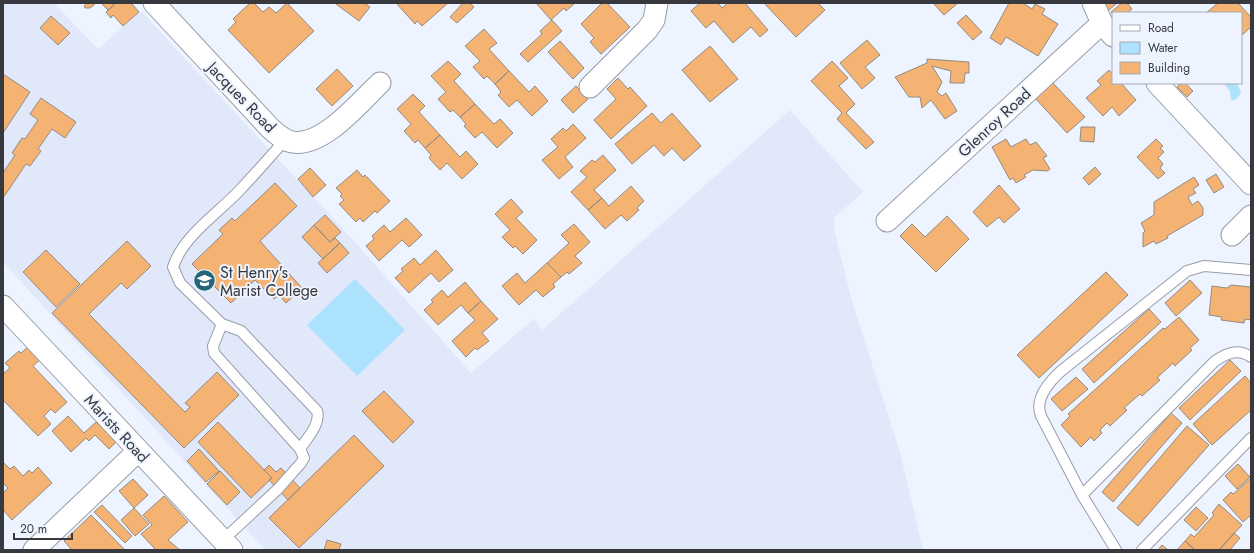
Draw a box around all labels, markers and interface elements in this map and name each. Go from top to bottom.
legend [1112,12,1242,84]
text: Road [1148,19,1174,37]
text: Water [1148,39,1179,57]
street label: Jacques Road [200,55,281,138]
text: Building [1148,59,1190,77]
street label: Glenroy Road [953,82,1036,162]
place label: St Henry's Marist College [220,261,318,302]
school or university icon: St Henry's Marist College [192,268,218,294]
street label: Marists Road [79,389,154,468]
scale bar [14,515,72,541]
text: 20 m [20,520,47,538]

